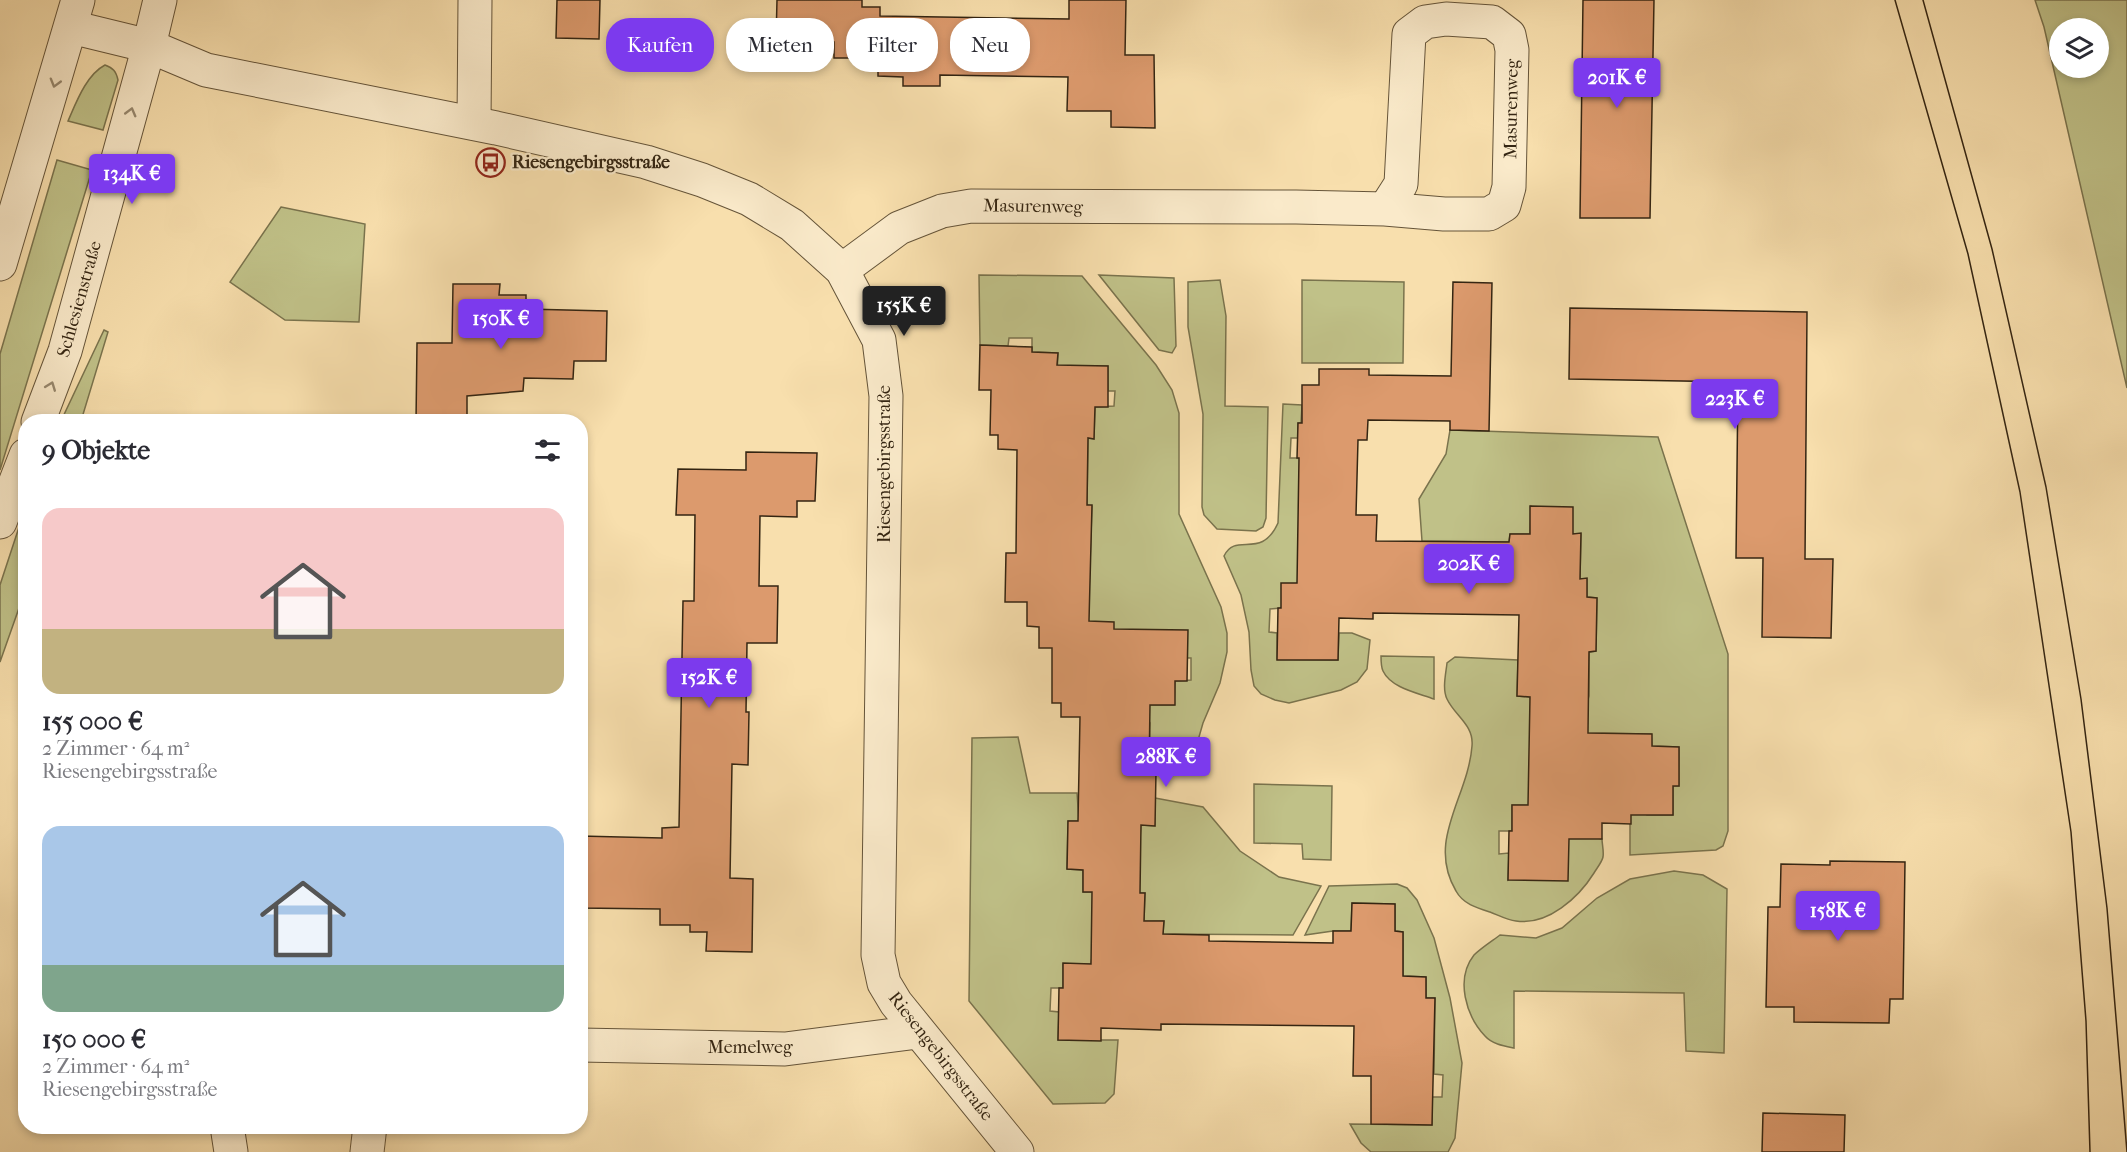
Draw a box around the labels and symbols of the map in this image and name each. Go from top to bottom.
pin: 201K € [1568,58,1666,109]
street label: Masurenweg [1500,59,1523,159]
one-way arrow [49,78,62,88]
one-way arrow [124,107,136,118]
bus stop icon: Riesengebirgsstraße [475,146,507,178]
place label: Riesengebirgsstraße [512,152,670,173]
pin: 134K € [83,154,181,205]
street label: Masurenweg [983,195,1083,218]
street label: Schlesienstraße [53,238,106,360]
pin: 155K € [855,286,953,337]
pin: 150K € [452,299,550,350]
pin: 223K € [1686,379,1784,430]
one-way arrow [44,381,57,392]
street label: Riesengebirgsstraße [874,385,895,543]
pin: 202K € [1420,544,1518,595]
pin: 152K € [660,658,758,709]
pin: 288K € [1117,737,1215,788]
pin: 158K € [1789,891,1887,942]
street label: Riesengebirgsstraße [884,988,998,1125]
street label: Memelweg [707,1037,793,1058]

